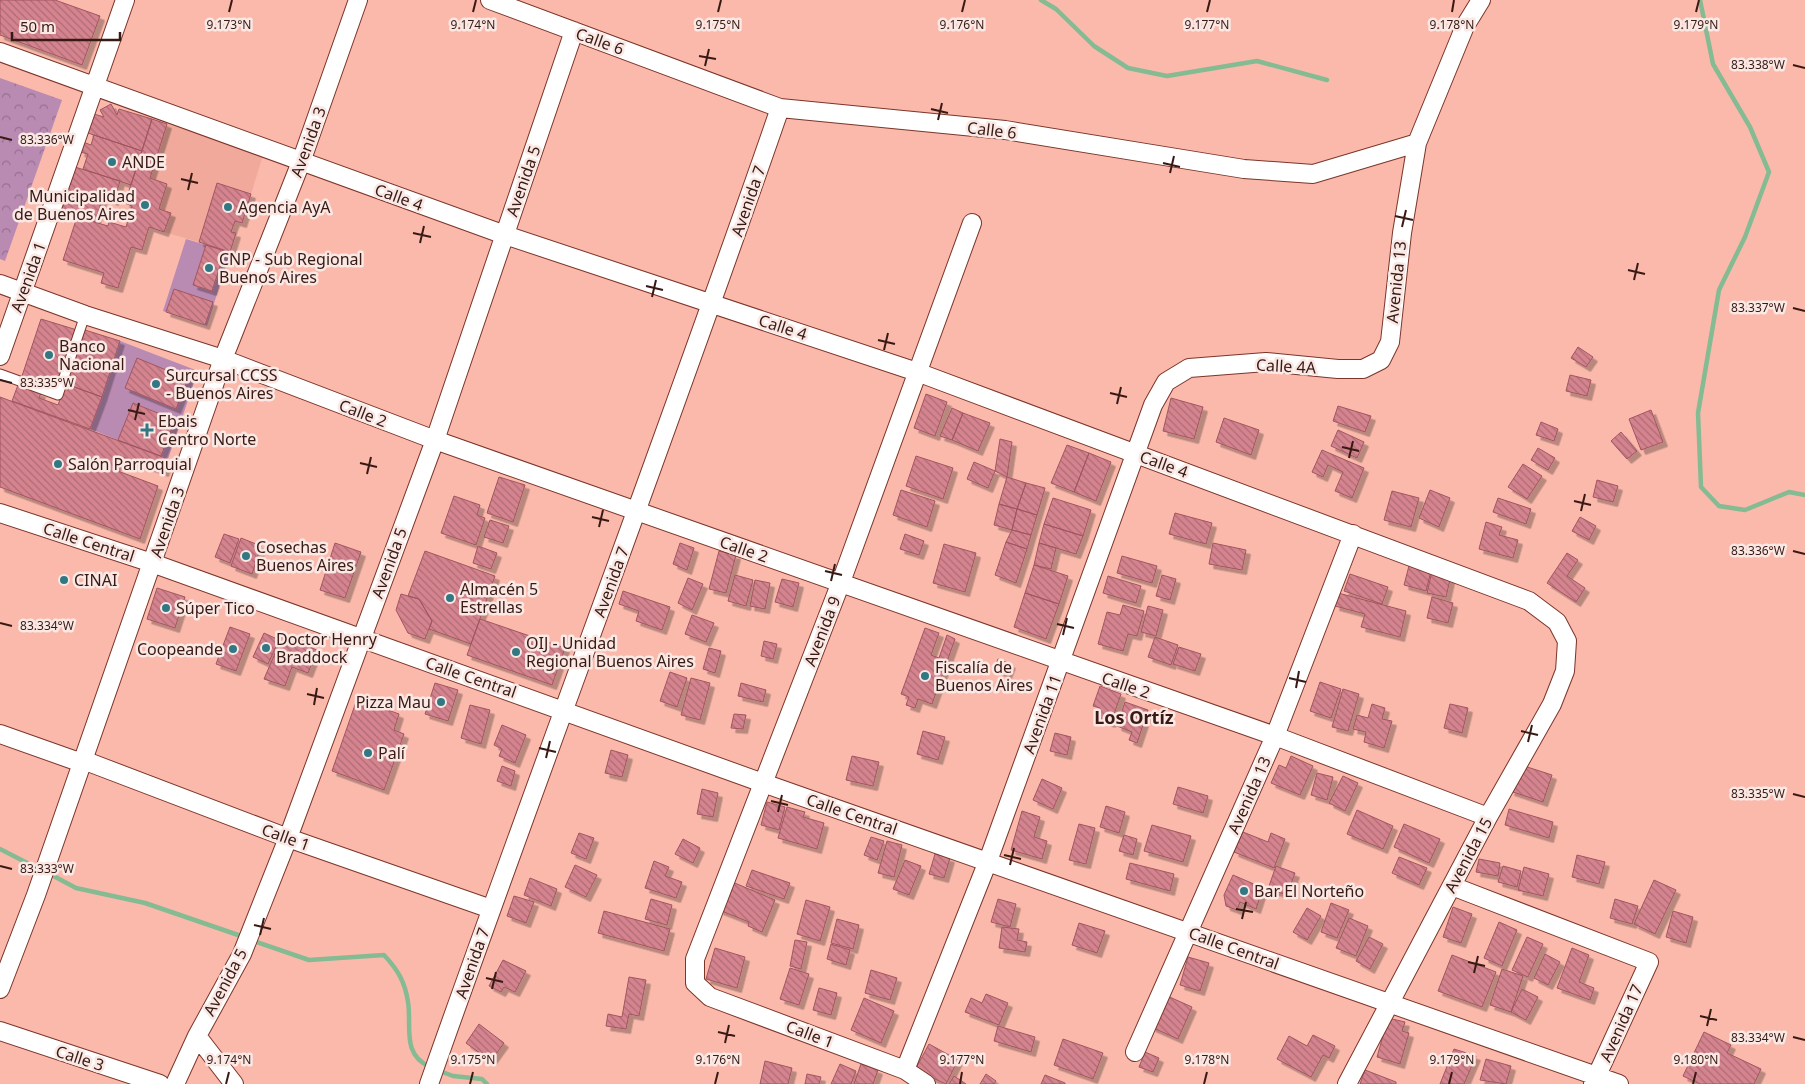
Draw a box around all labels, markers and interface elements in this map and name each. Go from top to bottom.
scale bar [12,10,120,42]
text: 50 m [20,16,55,36]
text: 9.173°N [207,16,251,33]
text: 9.174°N [451,16,495,33]
text: 9.175°N [696,16,740,33]
text: 9.176°N [940,16,984,33]
text: 9.177°N [1185,16,1229,33]
text: 9.178°N [1430,16,1474,33]
text: 9.179°N [1674,16,1718,33]
street label: Calle 6 [573,22,627,60]
text: 83.338°W [1731,56,1785,73]
street label: Avenida 3 [285,104,331,180]
street label: Calle 6 [966,116,1018,144]
text: 83.336°W [20,131,74,148]
street label: Avenida 5 [501,143,545,219]
place label: ANDE [122,151,165,173]
marker: ANDE [106,156,118,168]
street label: Avenida 7 [726,163,770,239]
street label: Calle 4 [372,178,426,216]
place label: Municipalidad de Buenos Aires [14,185,135,225]
place label: Agencia AyA [238,196,331,218]
marker: Municipalidad de Buenos Aires [139,199,151,211]
marker: Agencia AyA [222,201,234,213]
street label: Avenida 1 [5,239,51,315]
street label: Avenida 13 [1381,240,1411,324]
place label: CNP - Sub Regional Buenos Aires [219,248,363,288]
marker: CNP - Sub Regional Buenos Aires [203,262,215,274]
text: 83.337°W [1731,299,1785,316]
street label: Calle 4 [756,309,810,345]
place label: Banco Nacional [59,335,125,375]
marker: Banco Nacional [43,349,55,361]
street label: Calle 4A [1256,353,1317,379]
place label: Surcursal CCSS - Buenos Aires [166,364,278,404]
text: 83.335°W [20,374,74,391]
marker: Surcursal CCSS - Buenos Aires [150,378,162,390]
street label: Calle 2 [336,394,390,432]
place label: Ebais Centro Norte [158,410,256,450]
marker: Ebais Centro Norte [140,423,154,437]
street label: Calle 4 [1137,445,1191,483]
place label: Salón Parroquial [68,453,192,475]
marker: Salón Parroquial [52,458,64,470]
street label: Avenida 3 [145,484,189,560]
street label: Calle Central [41,517,137,567]
street label: Avenida 5 [366,525,412,601]
street label: Calle 2 [717,531,771,567]
place label: Cosechas Buenos Aires [256,536,354,576]
text: 83.336°W [1731,542,1785,559]
street label: Avenida 7 [588,544,634,620]
marker: Cosechas Buenos Aires [240,550,252,562]
place label: CINAI [74,569,117,591]
marker: CINAI [58,574,70,586]
place label: Almacén 5 Estrellas [460,578,538,618]
marker: Almacén 5 Estrellas [444,592,456,604]
street label: Avenida 9 [799,593,845,669]
place label: Súper Tico [176,597,255,619]
marker: Súper Tico [160,602,172,614]
text: 83.334°W [20,617,74,634]
place label: Doctor Henry Braddock [276,628,378,668]
place label: OIJ - Unidad Regional Buenos Aires [526,632,694,672]
place label: Coopeande [137,638,223,660]
marker: Doctor Henry Braddock [260,642,272,654]
marker: Coopeande [227,643,239,655]
marker: OIJ - Unidad Regional Buenos Aires [510,646,522,658]
street label: Calle Central [423,651,519,703]
place label: Fiscalía de Buenos Aires [935,656,1033,696]
street label: Calle 2 [1099,667,1153,703]
marker: Fiscalía de Buenos Aires [919,670,931,682]
street label: Avenida 11 [1018,671,1066,757]
place label: Pizza Mau [356,691,431,713]
marker: Pizza Mau [435,696,447,708]
district label: Los Ortíz [1094,705,1174,729]
place label: Palí [378,742,406,764]
marker: Palí [362,747,374,759]
street label: Avenida 13 [1222,753,1276,837]
text: 83.335°W [1731,785,1785,802]
street label: Calle Central [804,788,900,840]
street label: Avenida 15 [1439,813,1497,897]
street label: Calle 1 [259,818,313,856]
text: 83.333°W [20,860,74,877]
place label: Bar El Norteño [1254,880,1364,902]
marker: Bar El Norteño [1238,885,1250,897]
street label: Calle Central [1186,921,1282,975]
street label: Avenida 7 [450,925,494,1001]
street label: Avenida 5 [198,944,252,1020]
street label: Avenida 17 [1594,981,1648,1065]
street label: Calle 1 [783,1015,837,1053]
text: 83.334°W [1731,1029,1785,1046]
street label: Calle 3 [53,1040,107,1076]
text: 9.174°N [207,1051,251,1068]
text: 9.175°N [451,1051,495,1068]
text: 9.176°N [696,1051,740,1068]
text: 9.177°N [940,1051,984,1068]
text: 9.178°N [1185,1051,1229,1068]
text: 9.179°N [1430,1051,1474,1068]
text: 9.180°N [1674,1051,1718,1068]

